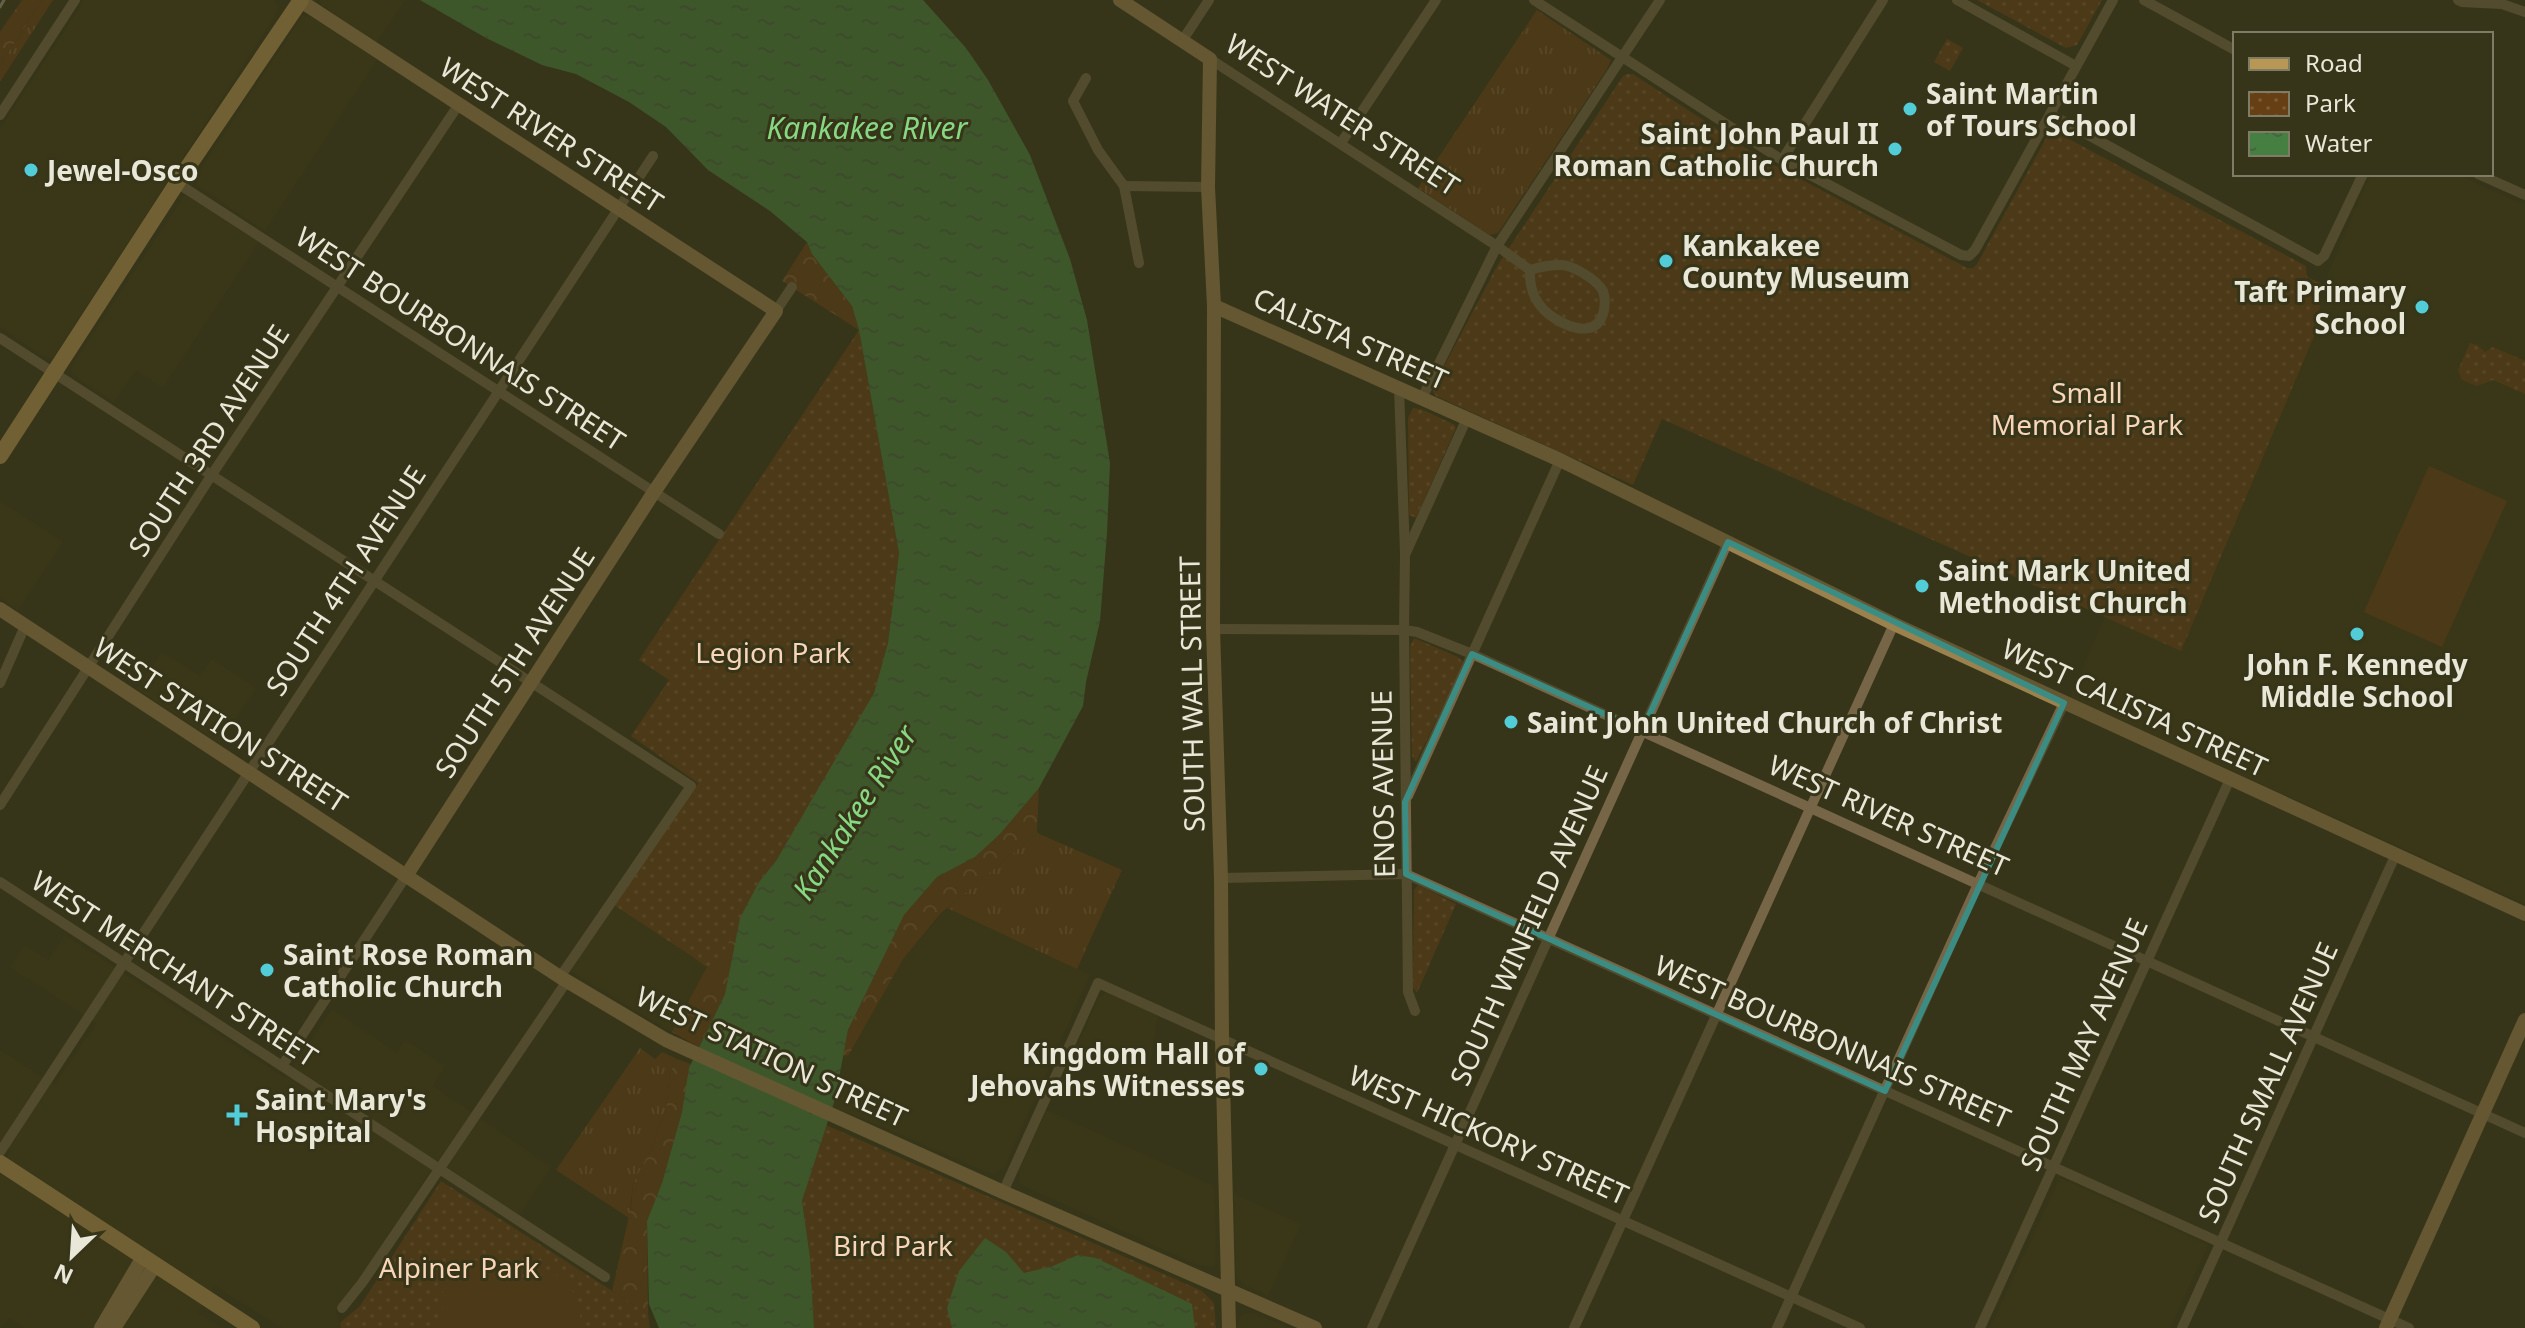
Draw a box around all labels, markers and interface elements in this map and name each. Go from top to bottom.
street label: WEST WATER STREET [1219,24,1468,204]
legend [2233,32,2493,176]
text: Road [2305,46,2363,79]
street label: WEST RIVER STREET [433,48,671,221]
place label: Saint Martin of Tours School [1926,74,2137,144]
text: Park [2305,86,2356,119]
marker: Saint Martin of Tours School [1901,100,1919,118]
water label: Kankakee River [767,107,969,148]
place label: Saint John Paul II Roman Catholic Church [1554,114,1879,184]
text: Water [2305,126,2373,159]
marker: Saint John Paul II Roman Catholic Church [1886,140,1904,158]
place label: Jewel-Osco [44,151,199,189]
marker: Jewel-Osco [22,161,40,179]
street label: WEST BOURBONNAIS STREET [289,217,633,459]
place label: Kankakee County Museum [1682,226,1910,296]
marker: Kankakee County Museum [1657,252,1675,270]
place label: Taft Primary School [2234,272,2406,342]
street label: CALISTA STREET [1248,278,1455,398]
marker: Taft Primary School [2413,298,2431,316]
street label: SOUTH 3RD AVENUE [119,317,297,563]
park label: Small Memorial Park [1991,373,2183,443]
street label: SOUTH 4TH AVENUE [256,458,434,702]
street label: SOUTH 5TH AVENUE [425,540,603,784]
place label: Saint Mark United Methodist Church [1938,551,2191,621]
street label: SOUTH WALL STREET [1170,555,1212,832]
marker: Saint Mark United Methodist Church [1913,577,1931,595]
marker: John F. Kennedy Middle School [2348,625,2366,643]
street label: WEST STATION STREET [87,628,356,821]
street label: WEST CALISTA STREET [1996,629,2274,785]
park label: Legion Park [695,633,851,671]
place label: John F. Kennedy Middle School [2243,645,2468,715]
street label: ENOS AVENUE [1361,690,1403,878]
place label: Saint John United Church of Christ [1527,703,2002,741]
marker: Saint John United Church of Christ [1502,713,1520,731]
water label: Kankakee River [782,716,927,907]
street label: WEST RIVER STREET [1763,745,2015,885]
street label: SOUTH WINFIELD AVENUE [1440,759,1616,1091]
street label: WEST MERCHANT STREET [25,861,326,1075]
street label: SOUTH MAY AVENUE [2010,912,2156,1176]
place label: Saint Rose Roman Catholic Church [283,935,533,1005]
street label: SOUTH SMALL AVENUE [2188,936,2346,1228]
street label: WEST BOURBONNAIS STREET [1649,945,2017,1137]
marker: Saint Rose Roman Catholic Church [258,961,276,979]
street label: WEST STATION STREET [630,976,914,1136]
place label: Kingdom Hall of Jehovahs Witnesses [967,1034,1247,1104]
street label: WEST HICKORY STREET [1343,1055,1635,1213]
marker: Kingdom Hall of Jehovahs Witnesses [1252,1060,1270,1078]
place label: Saint Mary's Hospital [255,1080,427,1150]
marker: Saint Mary's Hospital [226,1104,248,1126]
north arrow [32,1216,112,1296]
park label: Bird Park [833,1226,953,1264]
park label: Alpiner Park [379,1248,539,1286]
text: N [49,1258,78,1292]

